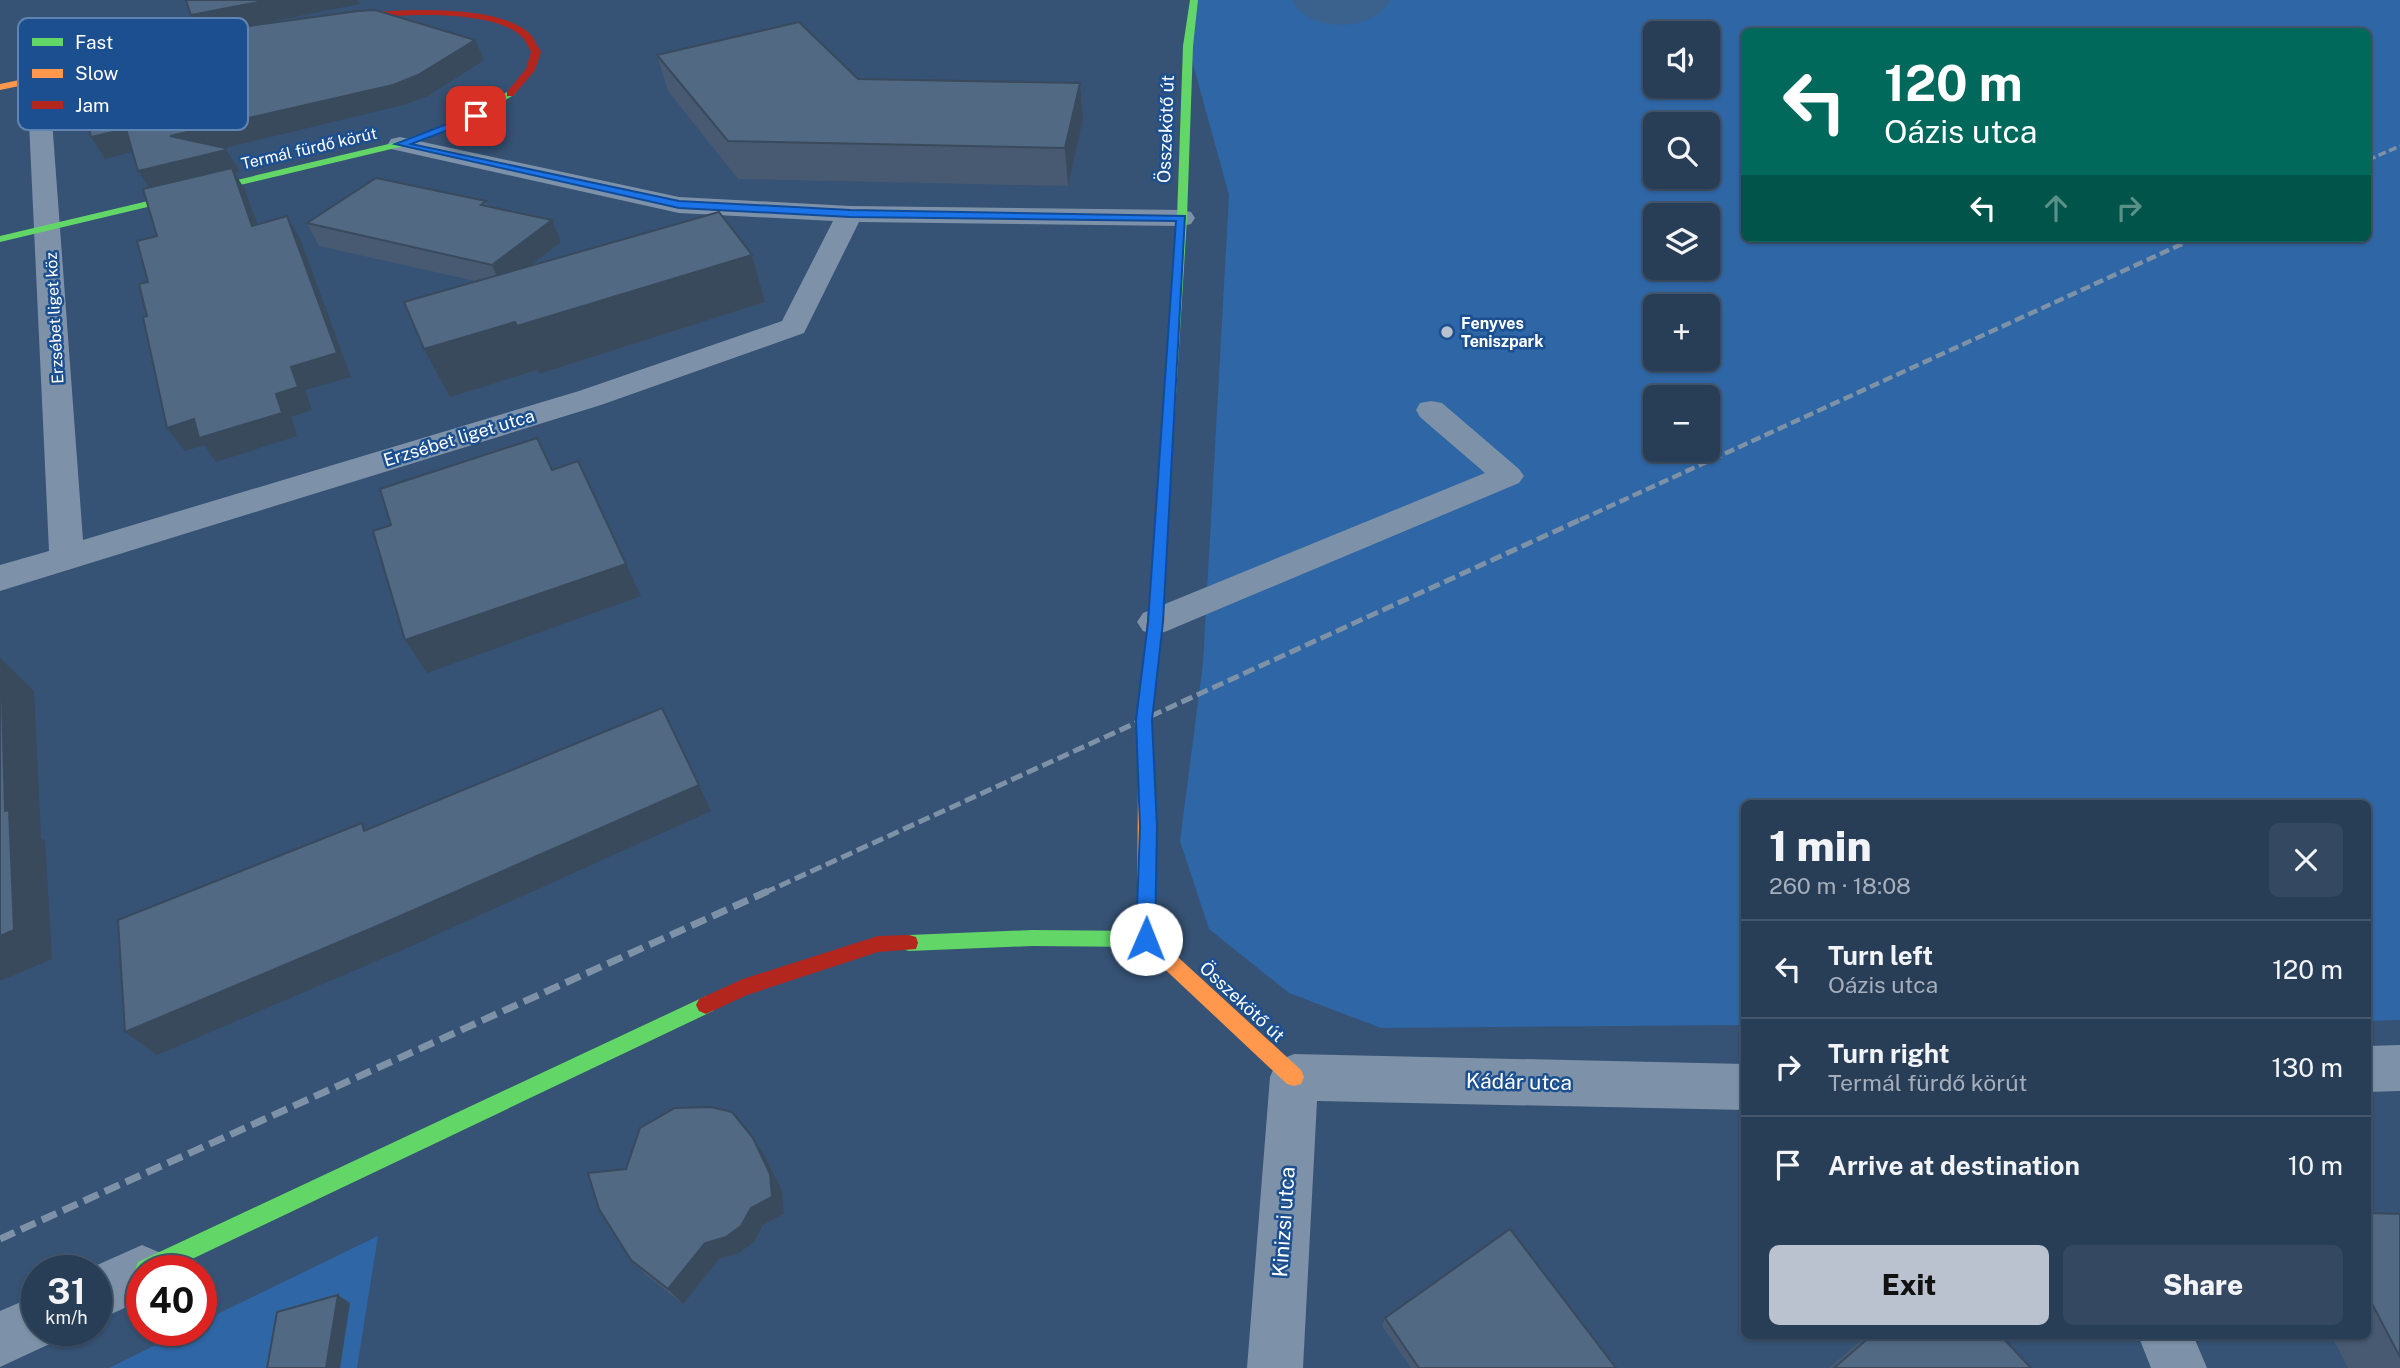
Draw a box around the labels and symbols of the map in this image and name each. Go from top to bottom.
legend [18,18,248,130]
text: Fast [75,31,113,53]
text: Slow [75,62,119,84]
street label: Összekötő út [1152,75,1178,183]
pin [446,86,506,146]
text: Jam [75,94,109,116]
street label: Termál fürdő körút [239,124,379,173]
street label: Erzsébet liget köz [42,251,67,384]
place label: Fenyves Teniszpark [1461,314,1543,351]
marker: Fenyves Teniszpark [1439,324,1455,340]
street label: Erzsébet liget utca [381,405,537,470]
position arrow [1109,902,1183,976]
street label: Összekötő út [1196,956,1290,1046]
street label: Kádár utca [1466,1068,1572,1095]
street label: Kinizsi utca [1267,1166,1300,1278]
speed limit sign: 40 [126,1255,217,1346]

